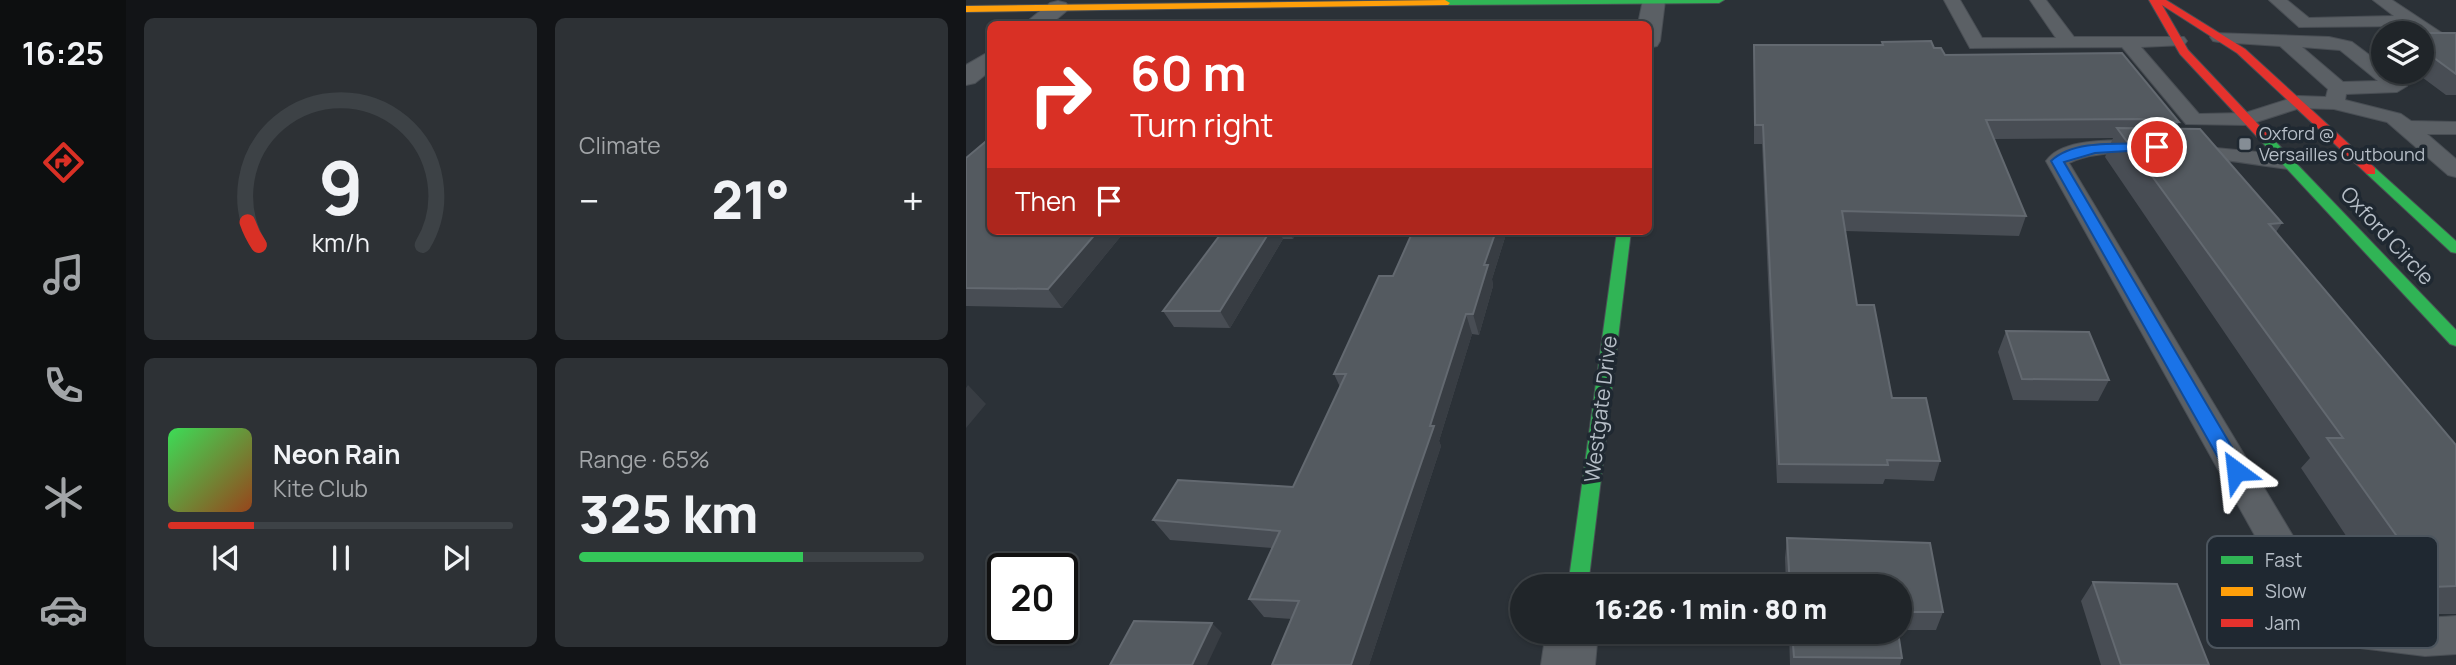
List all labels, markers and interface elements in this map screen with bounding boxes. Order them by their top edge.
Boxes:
map controls [2371,21,2434,84]
button: layers [2371,21,2434,84]
text: 16:25 [22,31,104,75]
text: 60 m [1130,39,1247,106]
icon: right [1015,49,1106,140]
text: Turn right [1130,103,1273,147]
pin [2127,117,2187,177]
place label: Oxford @ Versailles Outbound [2259,121,2425,166]
icon: arrive [2138,128,2176,166]
text: Climate [579,129,661,161]
marker: Oxford @ Versailles Outbound [2237,136,2253,152]
text: 9 [318,137,363,237]
icon: directions [39,138,88,187]
text: 21° [712,164,790,235]
text: − [579,174,600,226]
text: + [902,174,924,226]
street label: Oxford Circle [2335,180,2441,291]
icon: arrive [1090,182,1128,220]
text: Then [1015,183,1076,219]
text: km/h [311,225,370,260]
icon: music [39,250,88,299]
street label: Westgate Drive [1577,334,1623,484]
icon: phone [39,361,88,410]
position arrow [2199,434,2273,508]
text: Neon Rain [273,436,401,472]
text: Range · 65% [579,443,710,475]
text: Kite Club [273,472,368,504]
icon: climate [39,473,88,522]
text: 325 km [579,478,759,549]
legend [2207,536,2438,648]
icon: previous [207,539,245,577]
icon: pause [322,539,360,577]
icon: next [437,539,475,577]
text: Fast [2265,547,2302,573]
speed limit sign: 20 [987,553,1078,644]
text: Slow [2265,578,2307,604]
icon: car [39,585,88,634]
text: 16:26 · 1 min · 80 m [1595,591,1827,627]
text: Jam [2265,610,2300,636]

